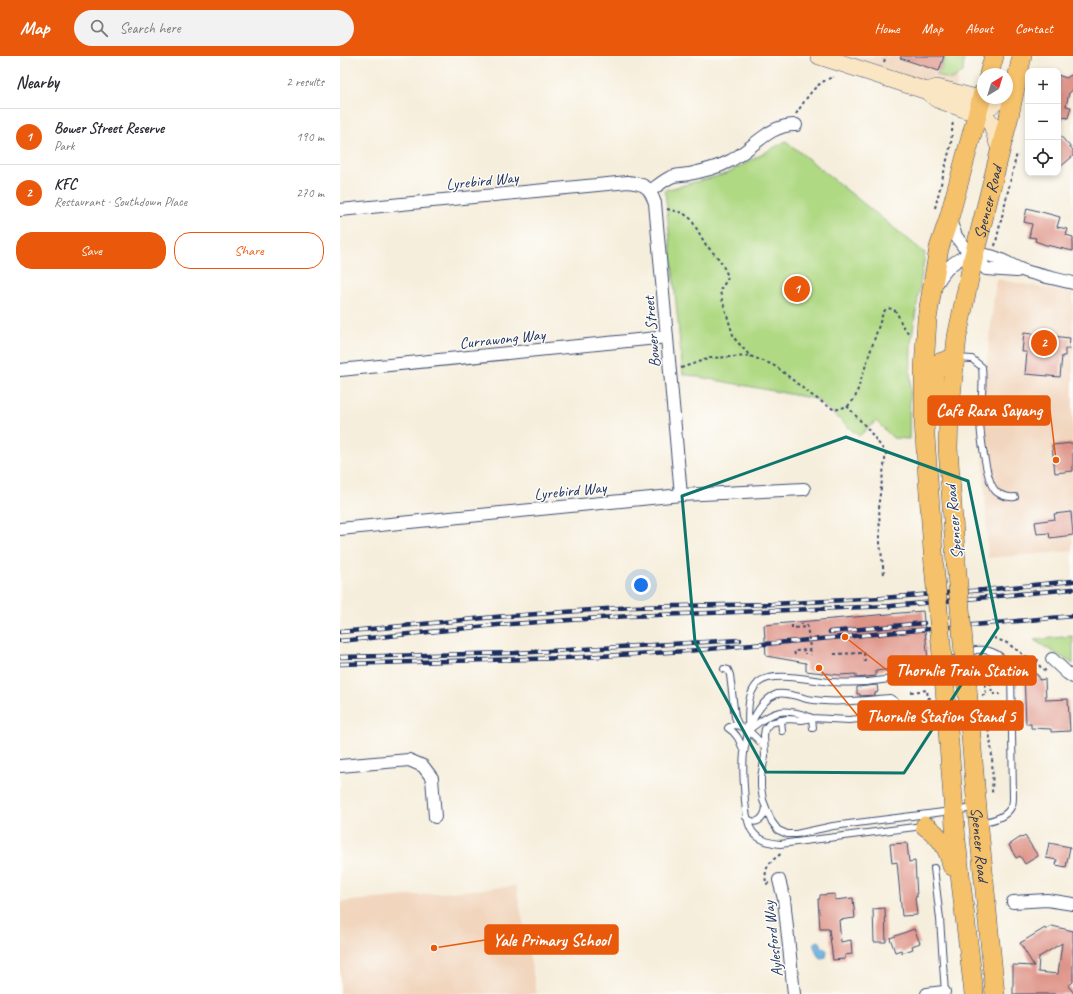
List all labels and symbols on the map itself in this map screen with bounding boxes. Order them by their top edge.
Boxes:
north arrow [977,68,1013,104]
street label: Spencer Road [970,161,1008,241]
street label: Lyrebird Way [445,167,521,195]
pin: 1 [784,274,810,304]
street label: Bower Street [639,294,665,368]
street label: Currawong Way [458,324,547,353]
pin: 2 [1031,328,1057,358]
callout: Cafe Rasa Sayang [928,396,1050,425]
text: Cafe Rasa Sayang [936,400,1044,421]
street label: Lyrebird Way [533,477,609,505]
street label: Spencer Road [941,481,967,560]
your location [631,575,651,595]
callout: Thornlie Train Station [888,656,1036,685]
text: Thornlie Train Station [896,660,1029,681]
callout: Thornlie Station Stand 5 [858,701,1023,730]
text: Thornlie Station Stand 5 [867,706,1017,727]
street label: Spencer Road [966,806,993,885]
street label: Aylesford Way [758,898,788,978]
callout: Yale Primary School [485,925,618,954]
text: Yale Primary School [493,930,612,951]

